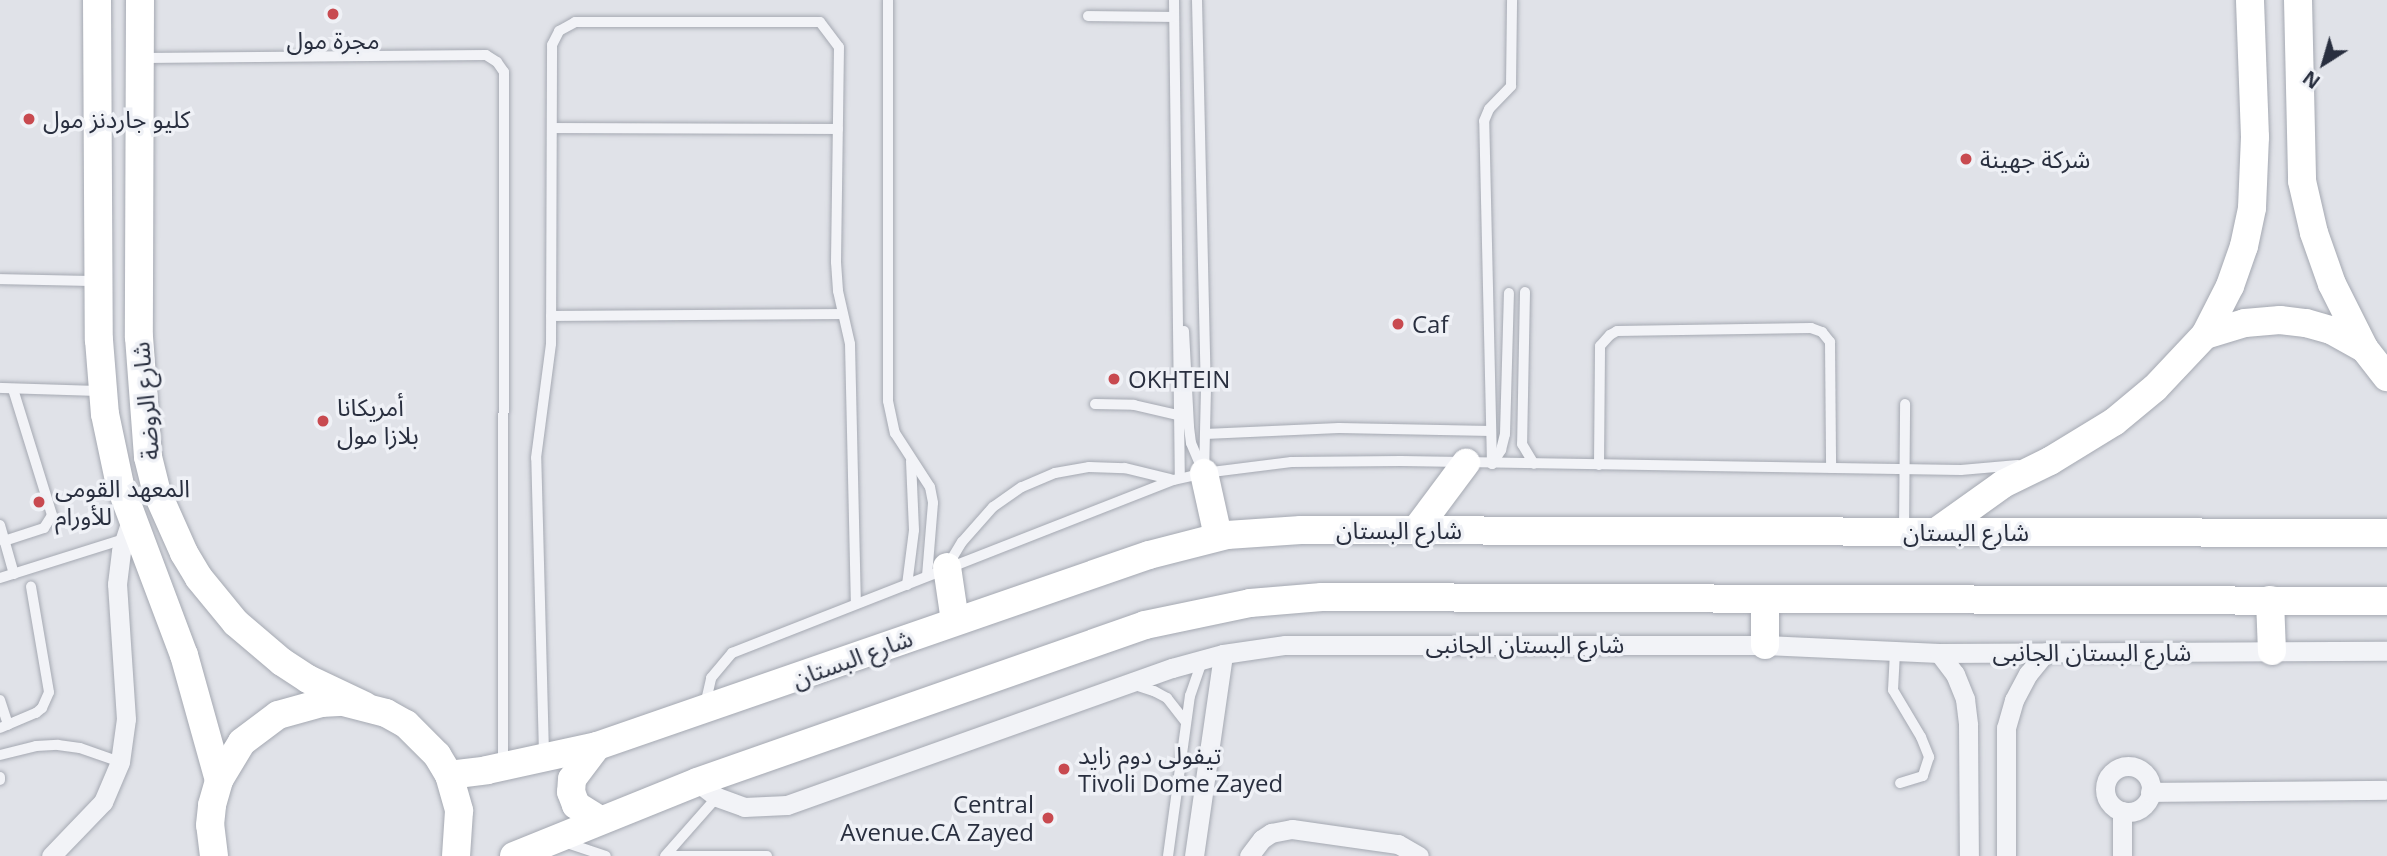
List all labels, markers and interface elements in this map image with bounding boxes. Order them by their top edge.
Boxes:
marker: مجرة مول [325,6,341,22]
place label: مجرة مول [287,26,379,54]
north arrow [2289,28,2359,98]
text: N [2297,65,2325,95]
place label: كليو جاردنز مول [43,105,190,133]
marker: كليو جاردنز مول [21,111,37,127]
place label: شركة جهينة [1980,145,2090,173]
marker: شركة جهينة [1958,151,1974,167]
place label: Caf [1412,310,1449,338]
marker: Caf [1390,316,1406,332]
street label: شارع الروضة [125,341,165,461]
place label: OKHTEIN [1128,365,1230,393]
marker: OKHTEIN [1106,371,1122,387]
place label: أمريكانا بلازا مول [337,393,419,449]
marker: أمريكانا بلازا مول [315,413,331,429]
place label: المعهد القومى للأورام [55,474,190,530]
marker: المعهد القومى للأورام [29,492,49,512]
street label: شارع البستان [1336,516,1462,544]
street label: شارع البستان [1903,518,2029,546]
street label: شارع البستان [788,623,916,693]
street label: شارع البستان الجانبى [1426,630,1624,658]
street label: شارع البستان الجانبى [1993,638,2191,666]
place label: تيفولى دوم زايد Tivoli Dome Zayed [1078,741,1283,797]
marker: تيفولى دوم زايد Tivoli Dome Zayed [1056,761,1072,777]
place label: Central Avenue.CA Zayed [840,790,1034,846]
marker: Central Avenue.CA Zayed [1040,810,1056,826]

